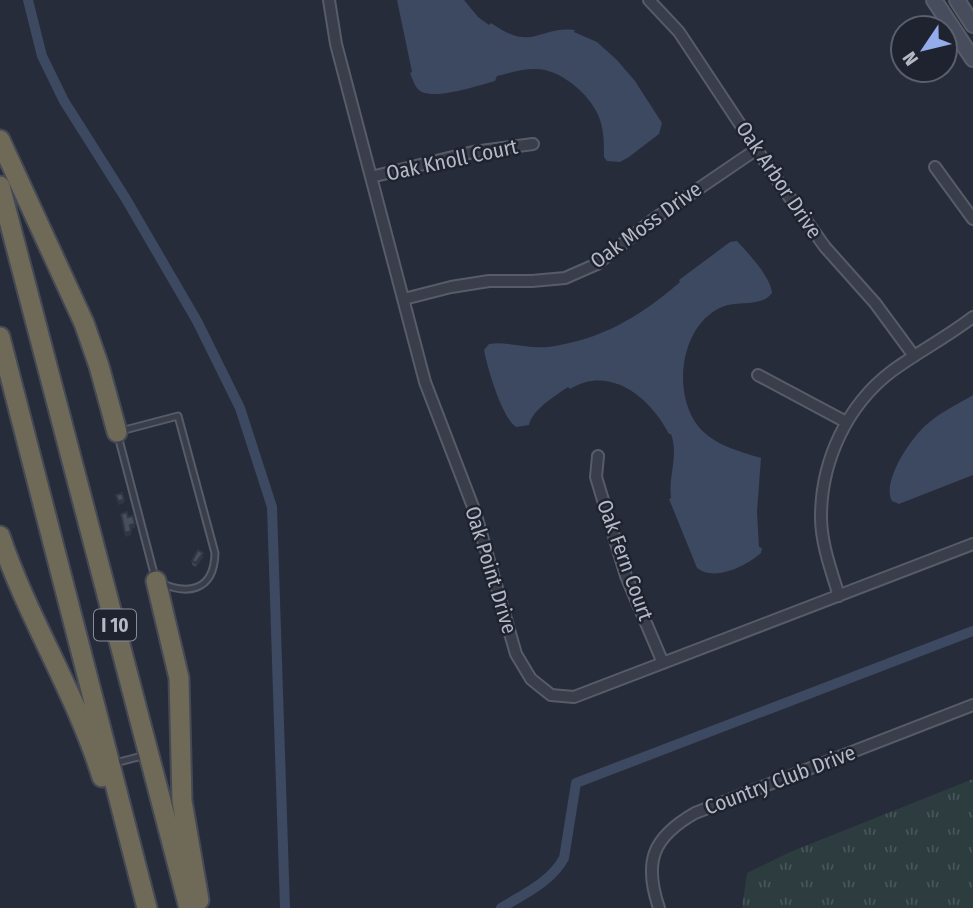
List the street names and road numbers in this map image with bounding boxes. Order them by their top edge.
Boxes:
street label: Oak Arbor Drive [730,117,828,243]
street label: Oak Knoll Court [384,133,520,187]
street label: Oak Moss Drive [585,176,707,274]
street label: Oak Fern Court [591,496,659,624]
street label: Oak Point Drive [459,503,523,637]
road number: I 10 [94,610,136,640]
street label: Country Club Drive [701,739,859,821]

